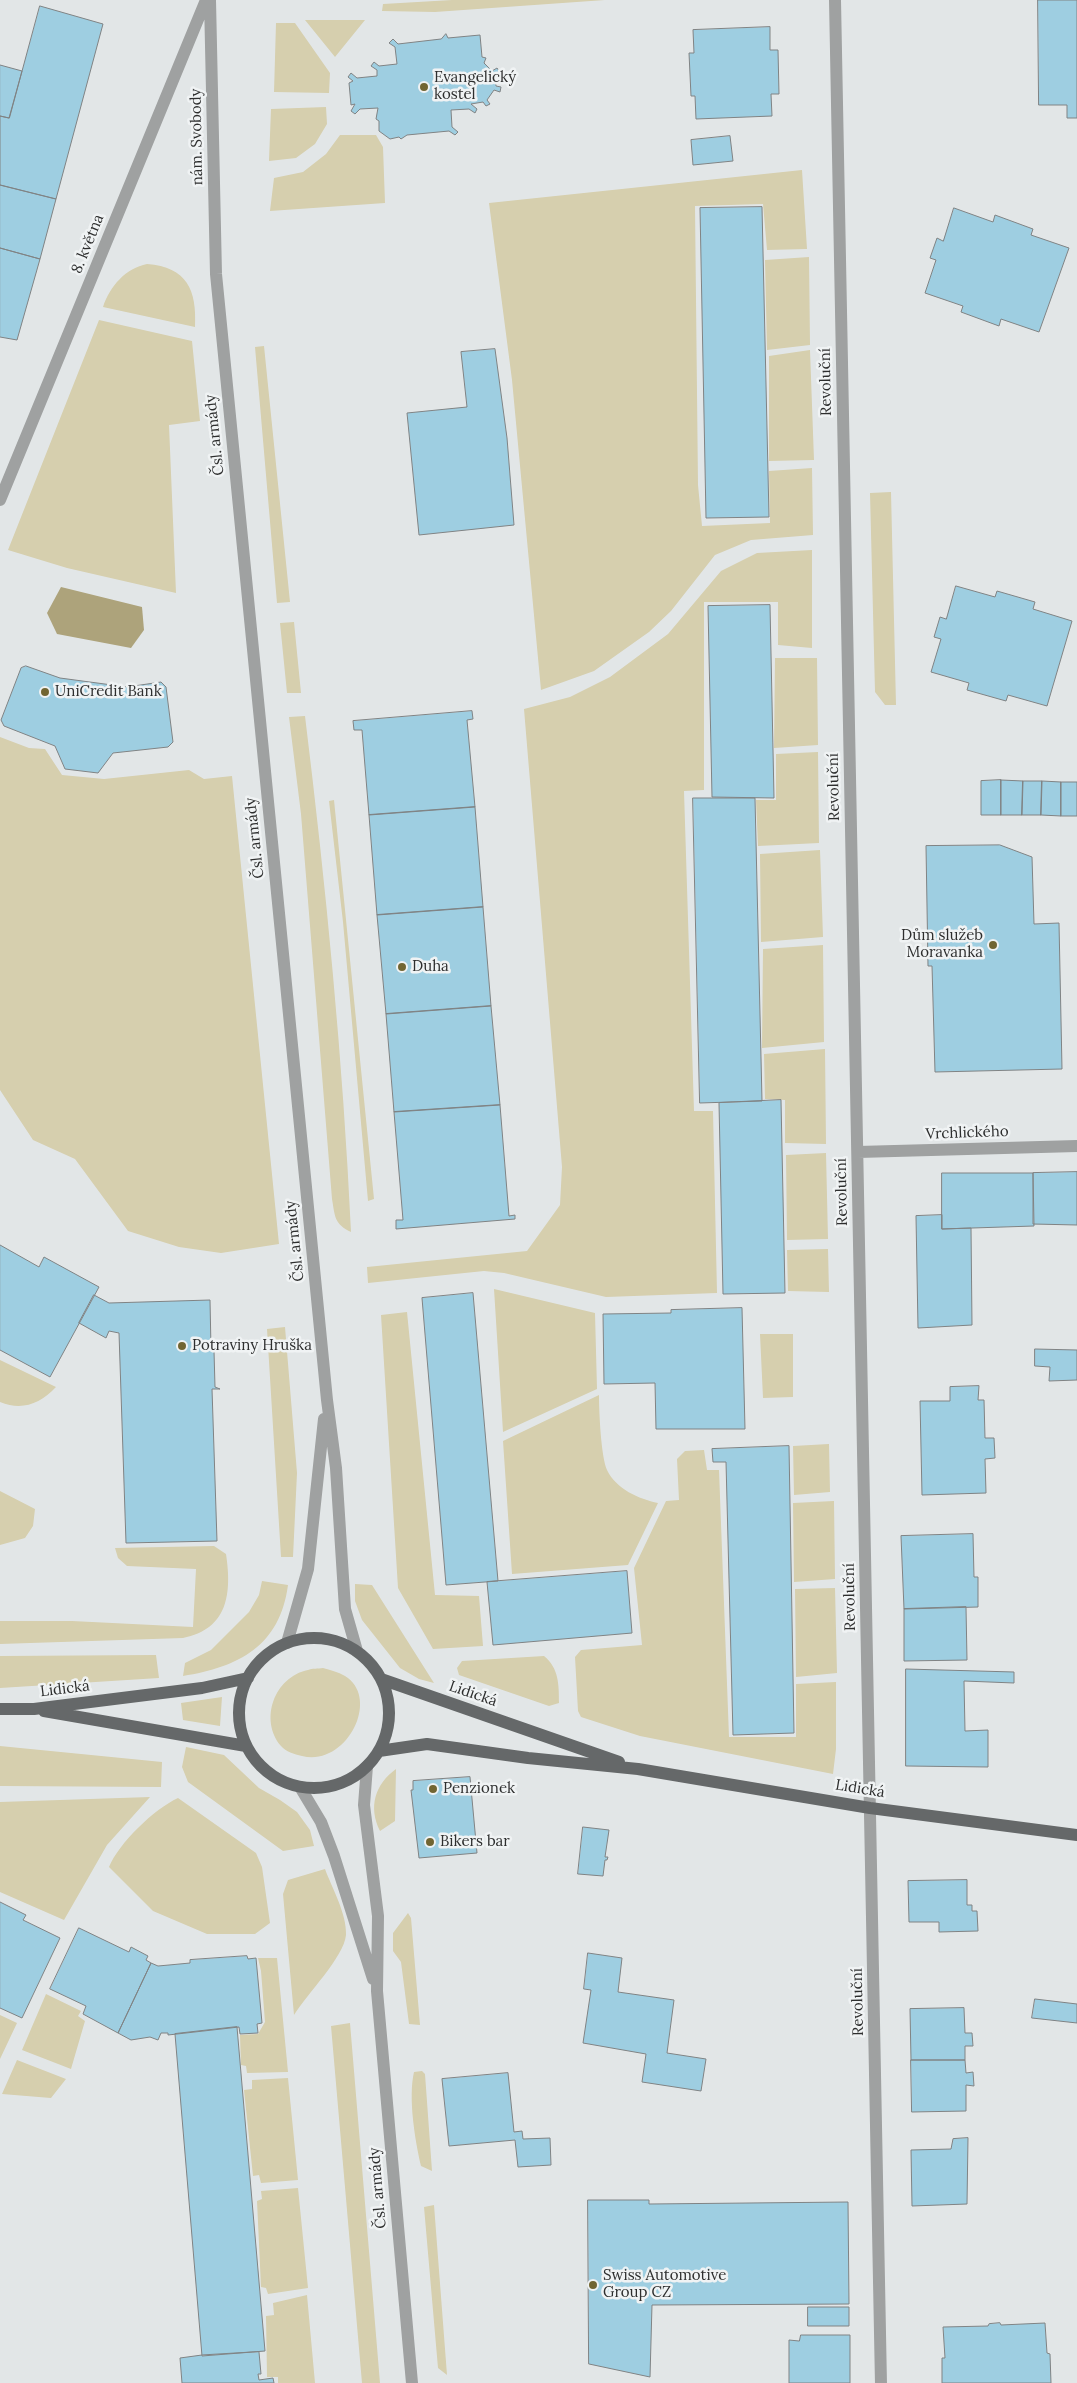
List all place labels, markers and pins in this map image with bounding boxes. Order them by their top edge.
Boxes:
place label: Evangelický kostel [434,69,516,104]
marker: Evangelický kostel [418,81,430,93]
place label: UniCredit Bank [55,683,162,701]
marker: UniCredit Bank [39,686,51,698]
place label: Dům služeb Moravanka [901,927,983,962]
marker: Dům služeb Moravanka [987,939,999,951]
place label: Duha [412,958,449,976]
marker: Duha [396,961,408,973]
place label: Potraviny Hruška [192,1337,312,1355]
marker: Potraviny Hruška [176,1340,188,1352]
place label: Penzionek [443,1780,515,1798]
marker: Penzionek [427,1783,439,1795]
place label: Bikers bar [440,1833,510,1851]
marker: Bikers bar [424,1836,436,1848]
place label: Swiss Automotive Group CZ [603,2267,726,2302]
marker: Swiss Automotive Group CZ [587,2279,599,2291]

